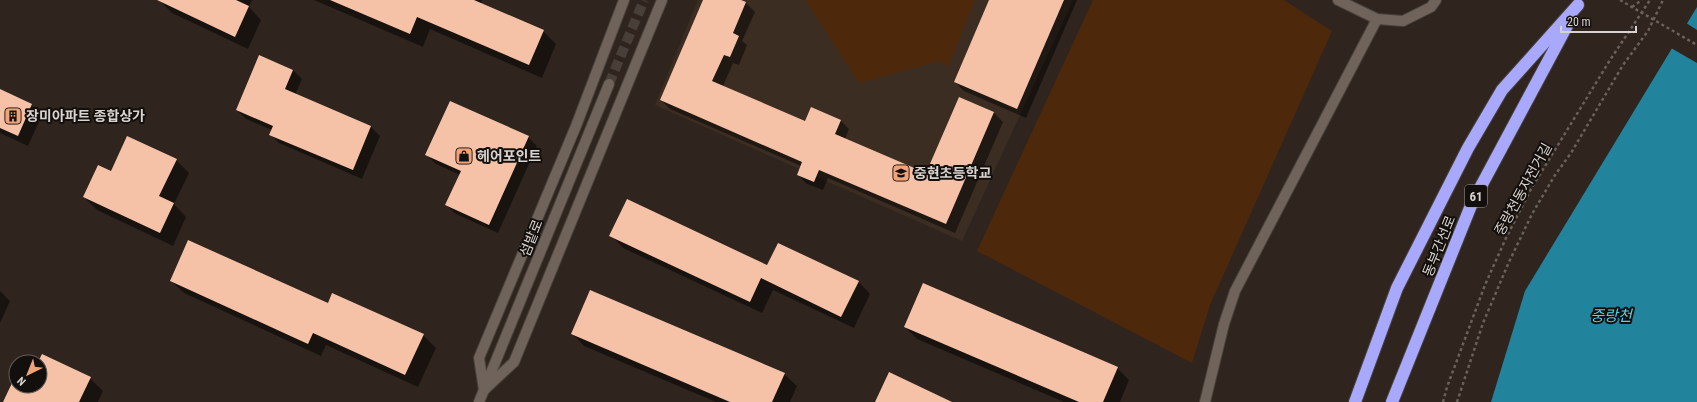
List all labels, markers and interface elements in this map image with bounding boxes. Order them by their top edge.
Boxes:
scale bar [1561,8,1636,34]
text: 20 m [1567,15,1591,29]
building icon: 장미아파트 종합상가 [3,106,23,126]
place label: 장미아파트 종합상가 [26,108,145,124]
street label: 중랑천동자전거길 [1491,140,1555,238]
shop icon: 헤어포인트 [454,146,474,166]
place label: 헤어포인트 [477,148,542,164]
school or university icon: 중현초등학교 [891,163,911,183]
place label: 중현초등학교 [914,165,991,181]
road number: 61 [1465,185,1487,207]
street label: 동부간선로 [1420,213,1459,279]
street label: 섬밭로 [516,217,546,259]
water label: 중랑천 [1590,307,1634,325]
north arrow [8,354,48,394]
text: N [14,374,28,388]

